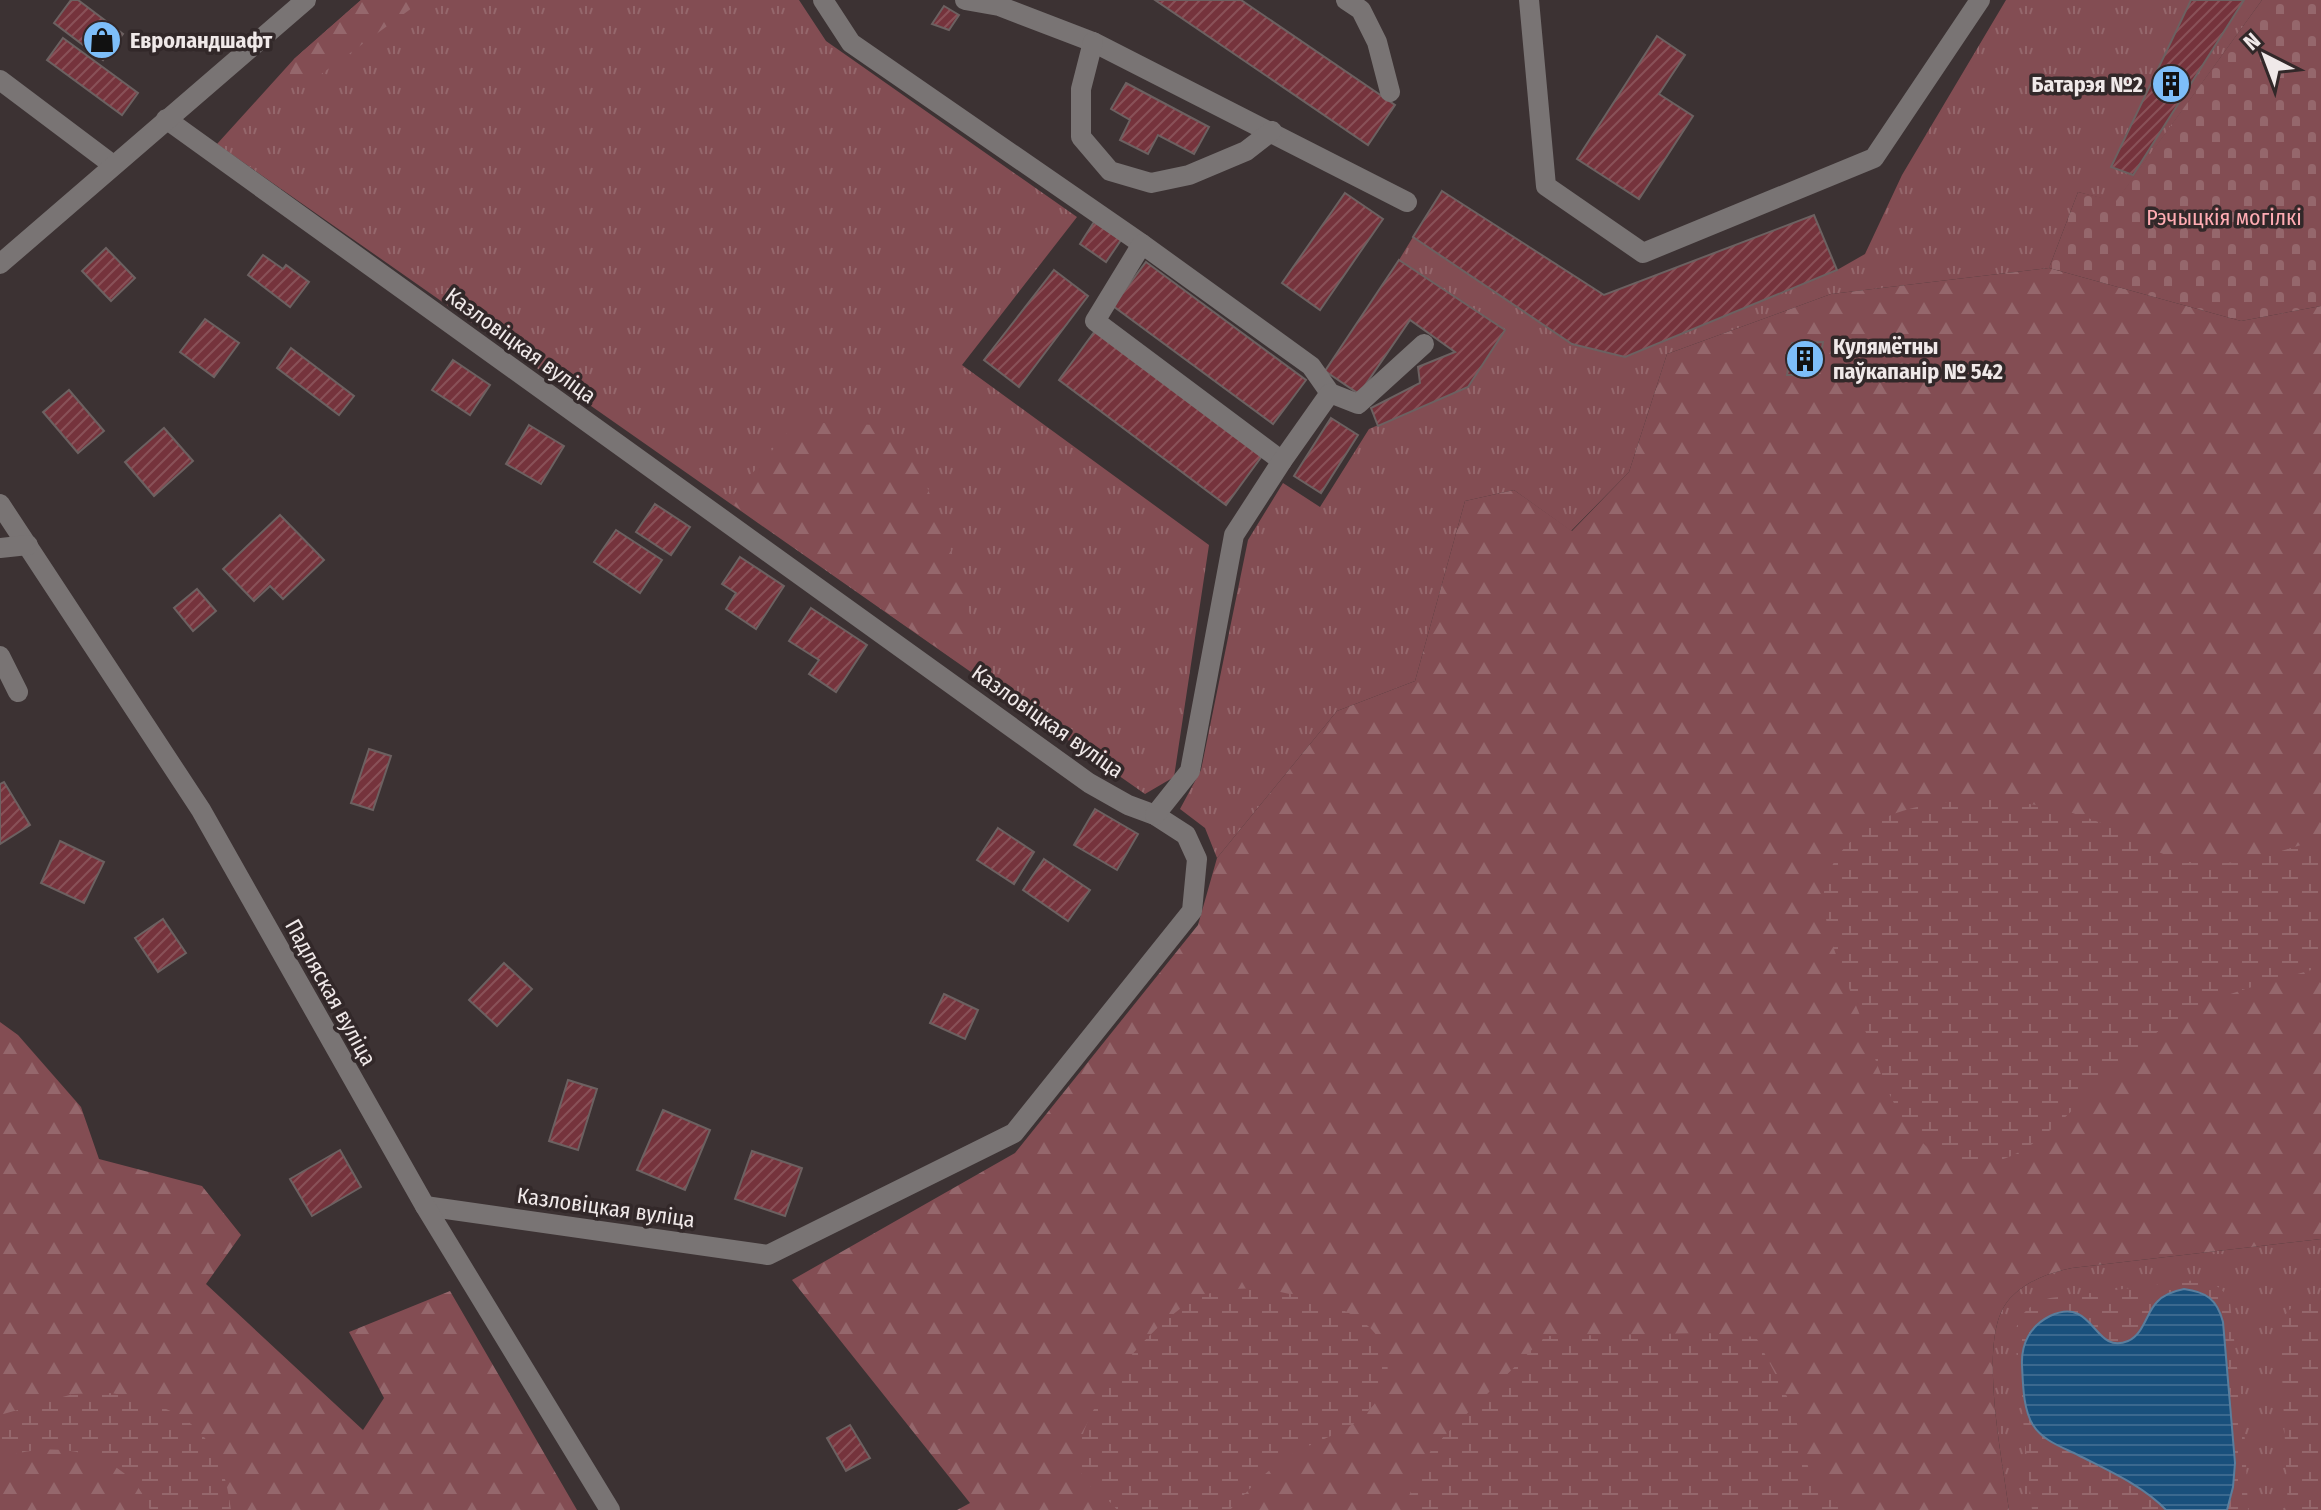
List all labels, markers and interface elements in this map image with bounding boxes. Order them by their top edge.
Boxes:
north arrow [2225,16,2305,96]
shop icon: Евроландшафт [81,19,123,61]
place label: Евроландшафт [130,27,273,54]
text: N [2238,27,2266,56]
building icon: Батарэя №2 [2150,63,2192,105]
place label: Батарэя №2 [2032,71,2143,98]
park label: Рэчыцкія могілкі [2146,204,2302,231]
street label: Казловіцкая вуліца [440,282,601,409]
place label: Кулямётны паўкапанір № 542 [1833,333,2003,385]
building icon: Кулямётны паўкапанір № 542 [1784,338,1826,380]
street label: Казловіцкая вуліца [966,659,1129,784]
street label: Падляская вуліца [279,914,382,1070]
street label: Казловіцкая вуліца [515,1182,697,1233]

